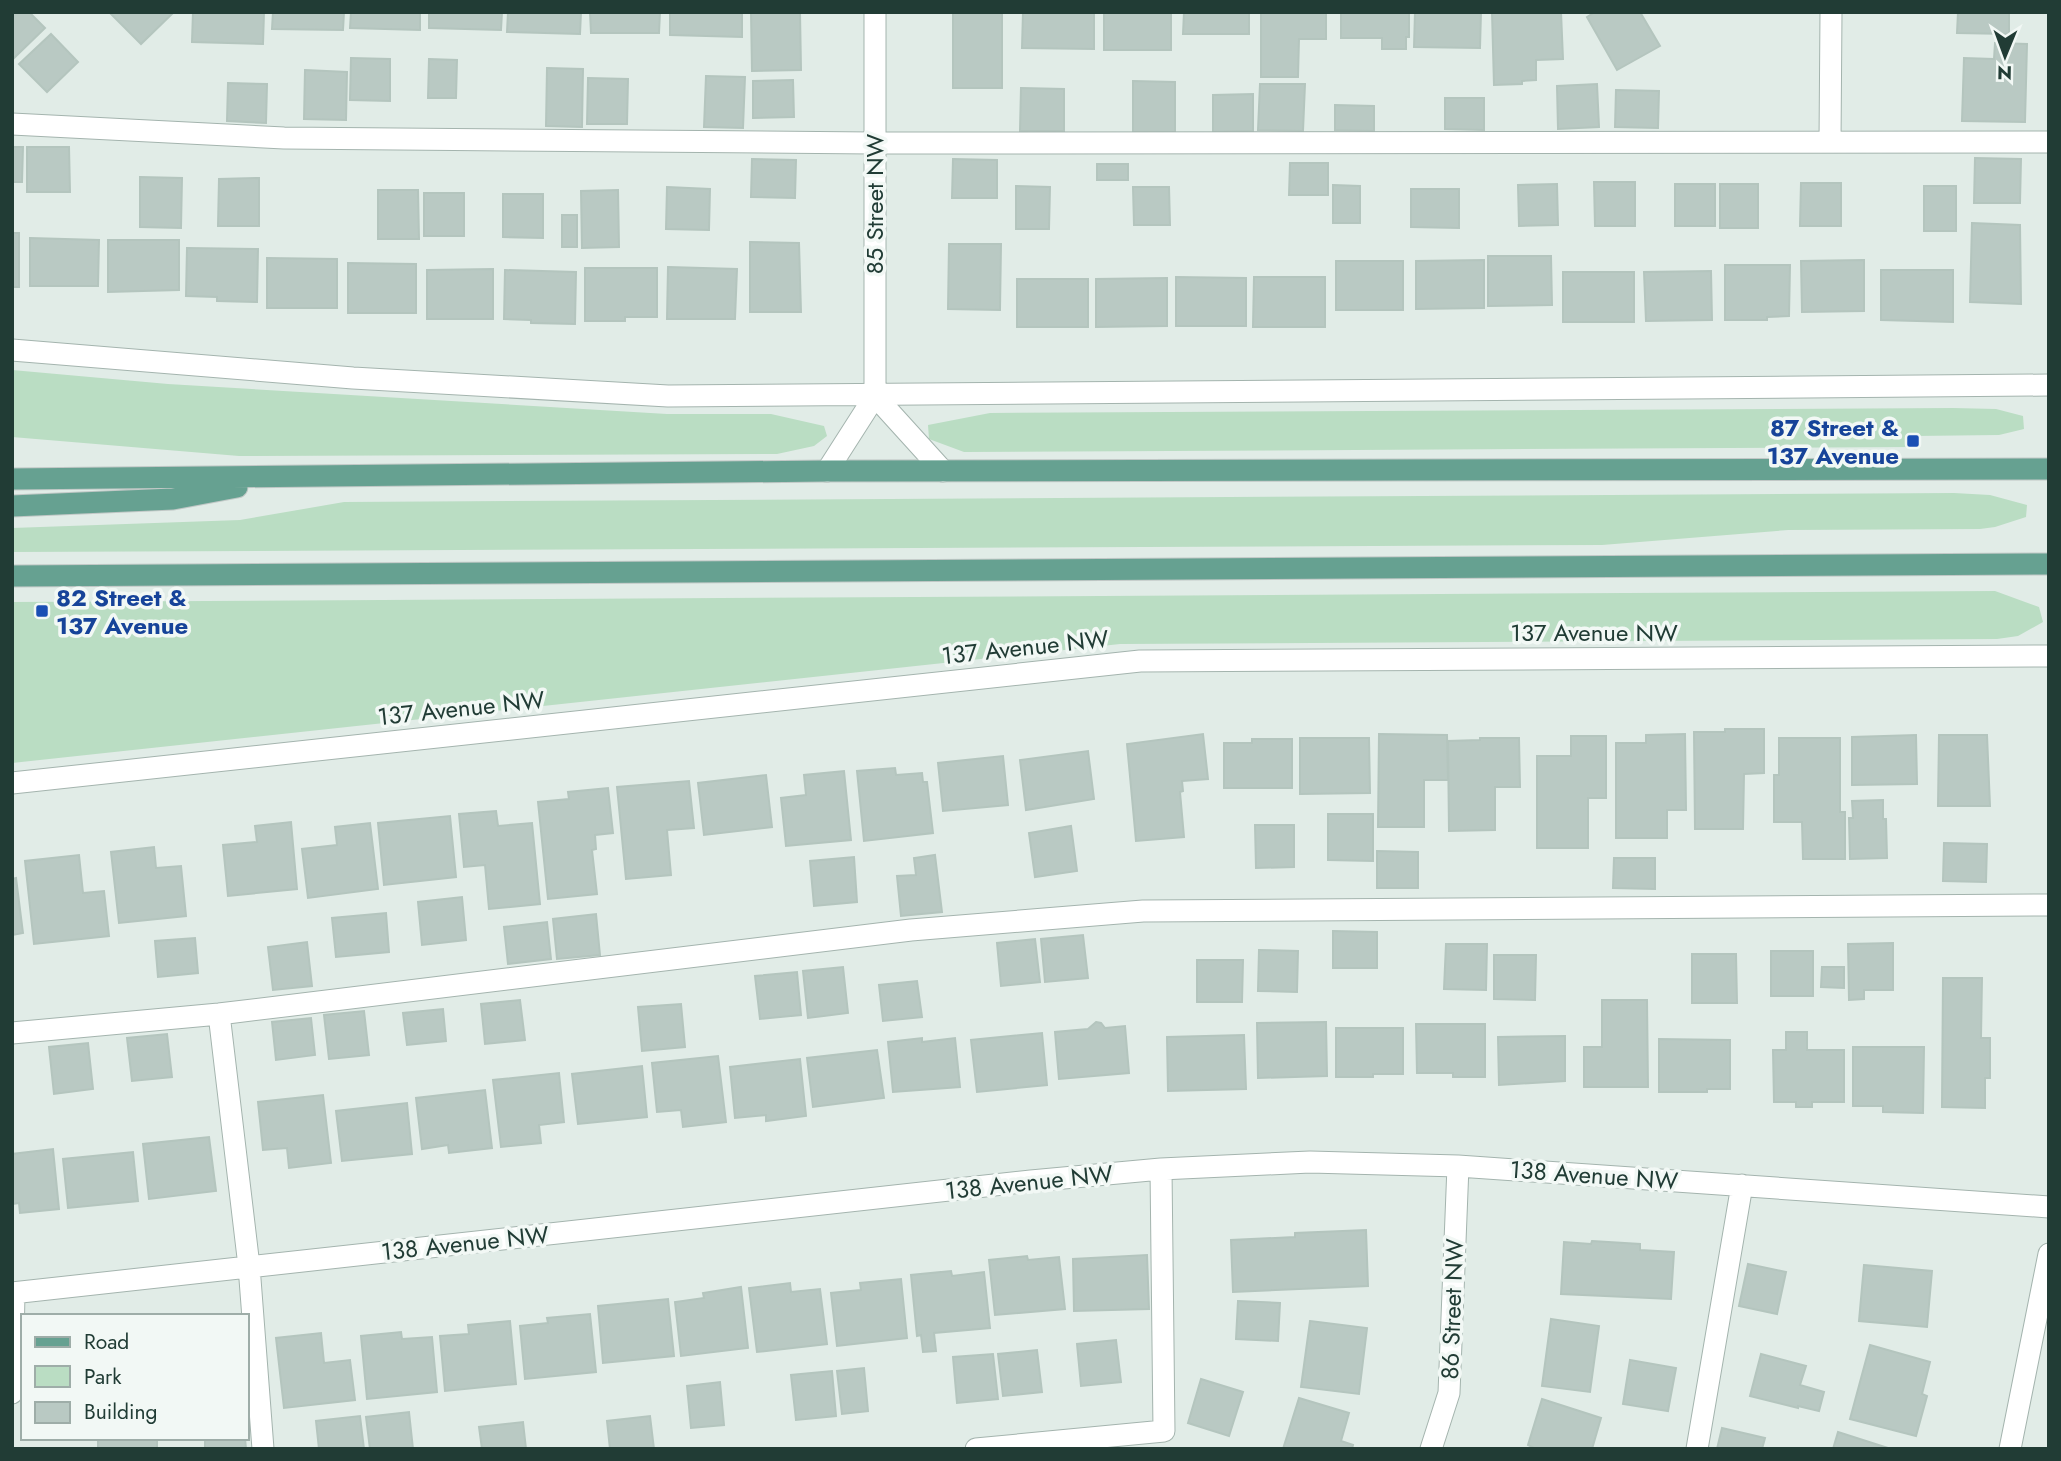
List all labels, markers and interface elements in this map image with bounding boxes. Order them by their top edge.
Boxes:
north arrow [1970,21,2040,91]
text: N [1997,59,2012,86]
street label: 85 Street NW [857,133,892,274]
place label: 87 Street & 137 Avenue [1767,410,1899,473]
marker: 87 Street & 137 Avenue [1905,433,1921,449]
place label: 82 Street & 137 Avenue [56,580,188,643]
marker: 82 Street & 137 Avenue [34,603,50,619]
street label: 137 Avenue NW [1510,615,1678,650]
street label: 137 Avenue NW [940,621,1110,673]
street label: 137 Avenue NW [376,682,546,734]
street label: 138 Avenue NW [1509,1152,1680,1198]
street label: 138 Avenue NW [943,1156,1115,1208]
street label: 138 Avenue NW [379,1217,551,1269]
street label: 86 Street NW [1432,1238,1472,1380]
legend [21,1314,248,1440]
text: Road [84,1327,129,1357]
text: Park [84,1362,122,1392]
text: Building [84,1397,157,1427]

